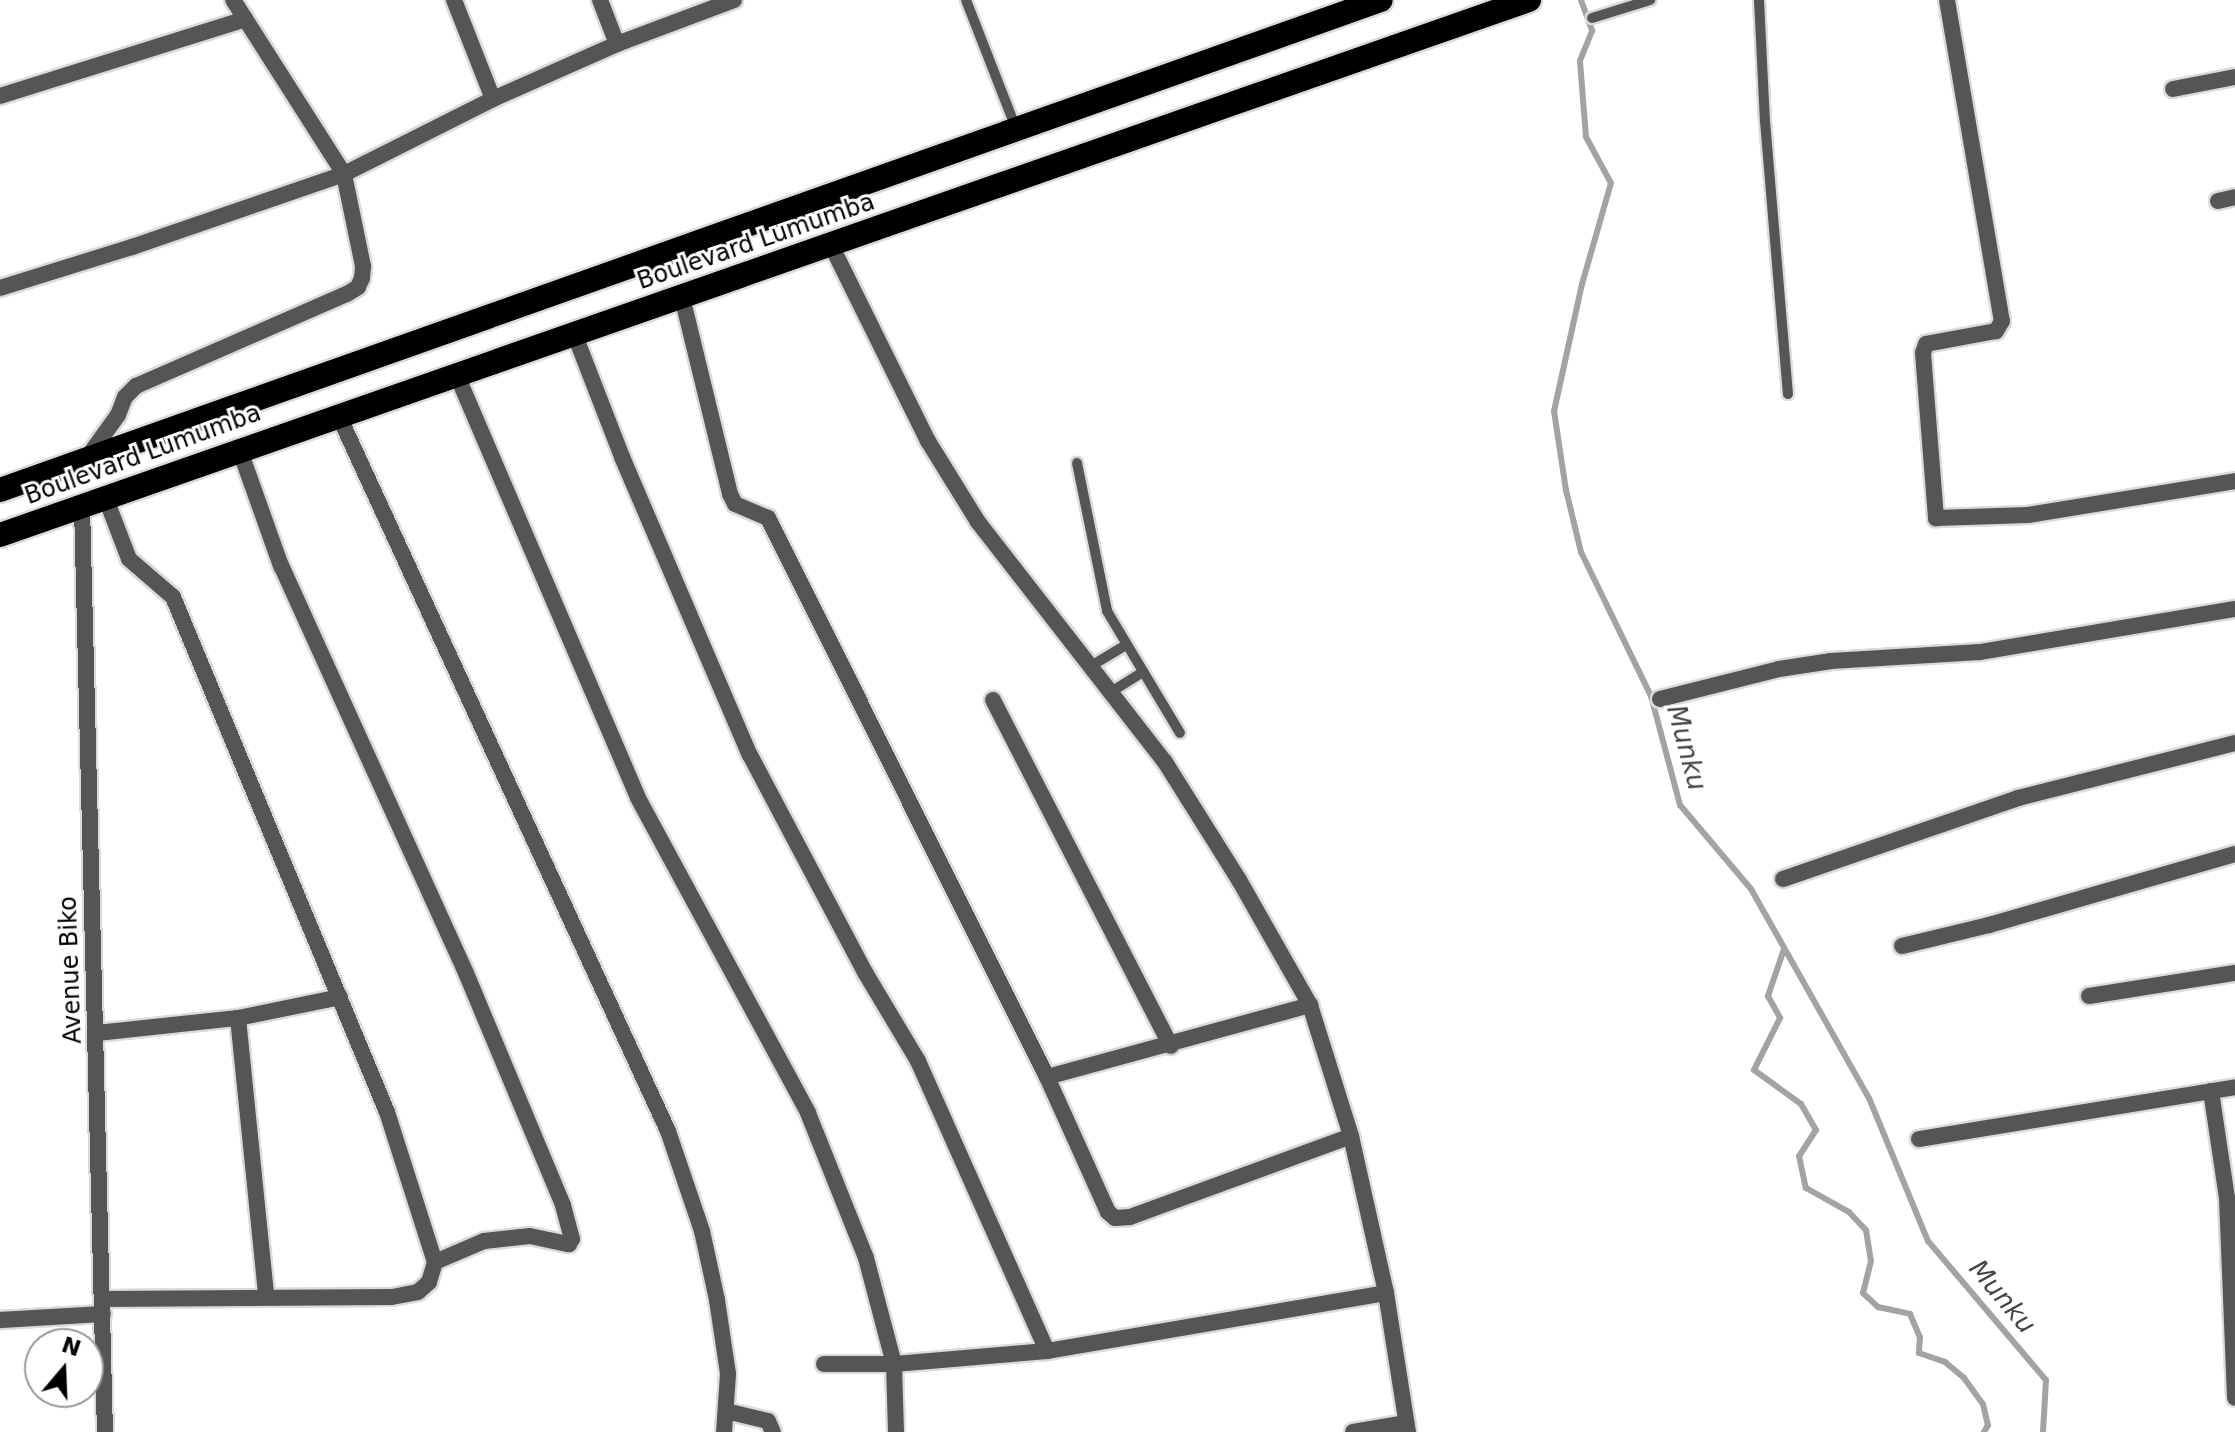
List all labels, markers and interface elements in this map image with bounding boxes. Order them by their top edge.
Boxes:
street label: Boulevard Lumumba [634,188,878,296]
street label: Boulevard Lumumba [21,399,265,511]
water label: Munku [1660,702,1712,794]
street label: Avenue Biko [54,896,88,1044]
water label: Munku [1962,1254,2042,1340]
north arrow [24,1328,104,1408]
text: N [59,1332,84,1362]

